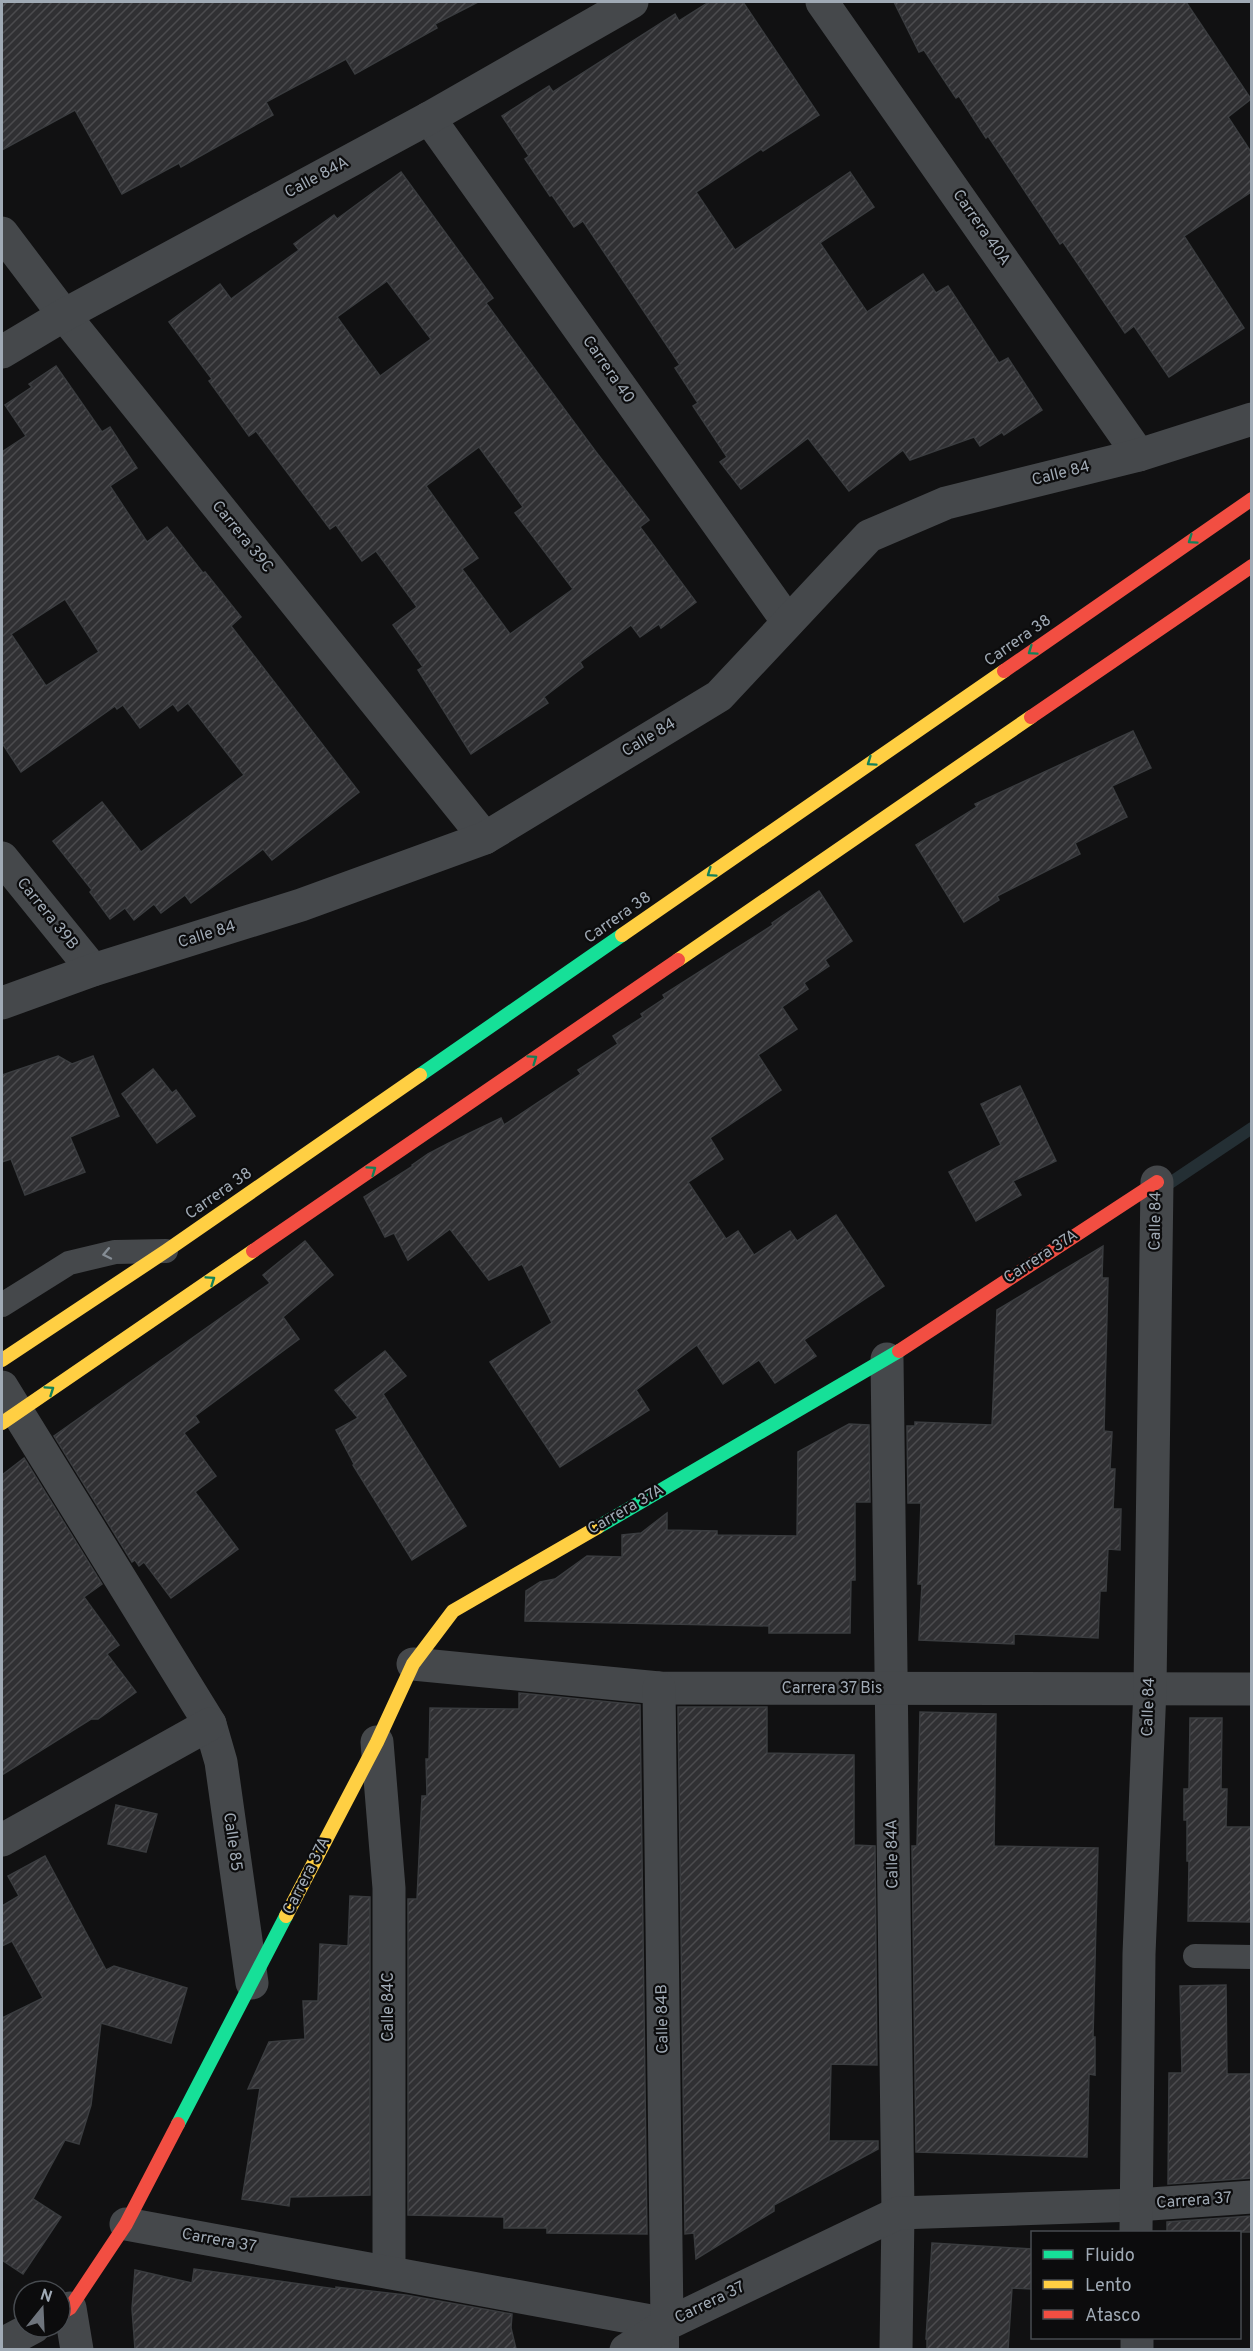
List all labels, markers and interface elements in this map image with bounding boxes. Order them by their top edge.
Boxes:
street label: Calle 84A [281,153,353,203]
street label: Carrera 40A [947,186,1015,270]
street label: Carrera 40 [577,332,639,408]
street label: Calle 84 [1030,457,1092,491]
street label: Carrera 39C [207,497,277,577]
one-way arrow [1188,533,1199,544]
street label: Carrera 38 [981,611,1055,671]
one-way arrow [1027,644,1038,655]
street label: Calle 84 [618,714,680,762]
one-way arrow [867,755,878,766]
one-way arrow [707,866,718,877]
street label: Carrera 39B [12,874,82,954]
street label: Carrera 38 [581,888,655,948]
street label: Calle 84 [176,917,238,953]
one-way arrow [526,1055,537,1066]
street label: Carrera 38 [182,1164,256,1224]
one-way arrow [365,1166,376,1177]
street label: Calle 84 [1145,1191,1167,1251]
street label: Carrera 37A [1000,1225,1082,1288]
one-way arrow [103,1247,113,1260]
one-way arrow [204,1276,215,1287]
one-way arrow [43,1386,54,1397]
street label: Carrera 37A [584,1480,668,1540]
street label: Calle 84 [1138,1677,1160,1737]
street label: Carrera 37 Bis [782,1679,882,1699]
street label: Calle 85 [218,1811,246,1873]
street label: Calle 84A [882,1819,904,1889]
street label: Carrera 37A [279,1834,335,1918]
street label: Calle 84C [379,1972,399,2042]
street label: Calle 84B [652,1984,674,2054]
street label: Carrera 37 [1156,2188,1232,2214]
street label: Carrera 37 [180,2225,258,2257]
legend [1031,2231,1241,2339]
text: Fluido [1085,2245,1135,2268]
text: Lento [1085,2275,1131,2298]
street label: Carrera 37 [672,2277,748,2329]
north arrow [12,2279,72,2339]
text: N [37,2285,55,2308]
text: Atasco [1085,2305,1141,2328]

